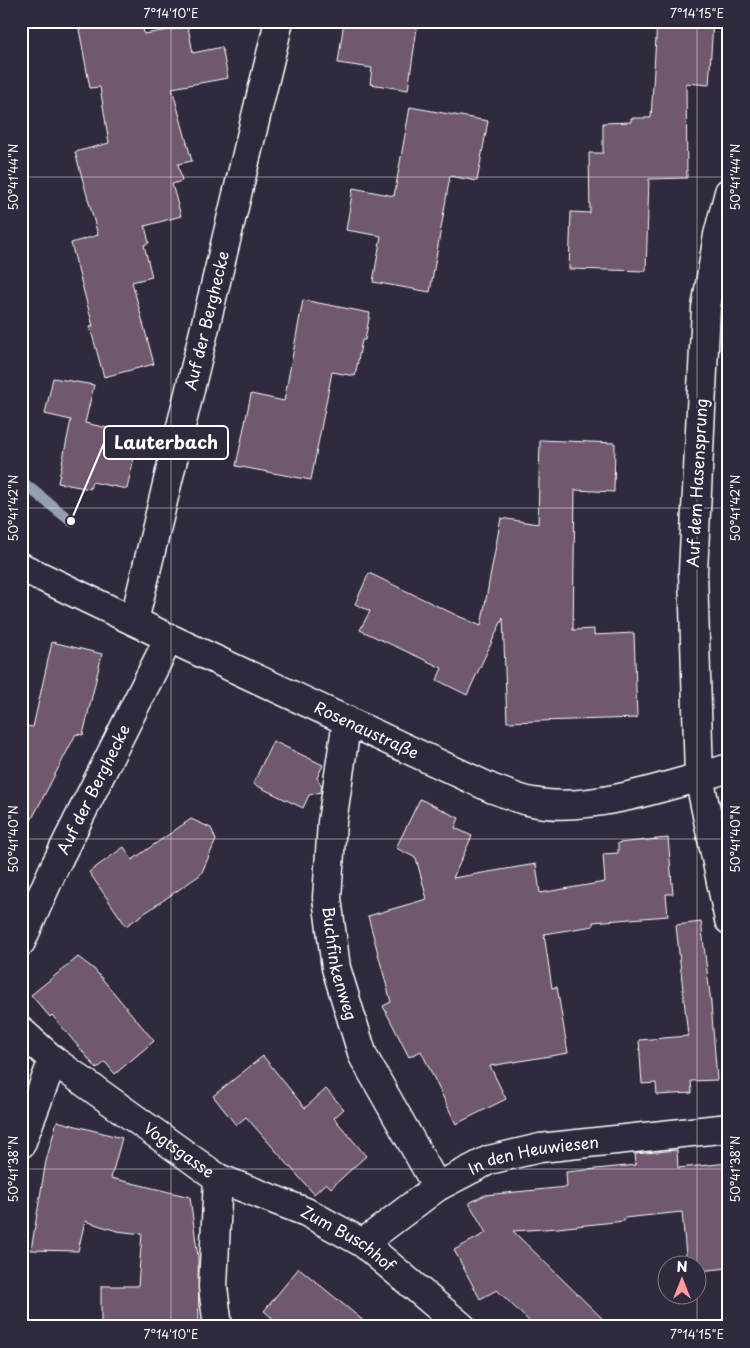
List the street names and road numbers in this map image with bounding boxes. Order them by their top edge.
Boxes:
street label: Auf der Berghecke [177,248,234,393]
street label: Auf dem Hasensprung [680,398,712,568]
street label: Rosenaustraße [311,694,423,764]
street label: Auf der Berghecke [50,720,135,858]
street label: Buchfinkenweg [317,905,364,1023]
street label: Vogtsgasse [139,1116,220,1183]
street label: In den Heuwiesen [463,1129,600,1180]
street label: Zum Buschhof [297,1199,402,1278]

